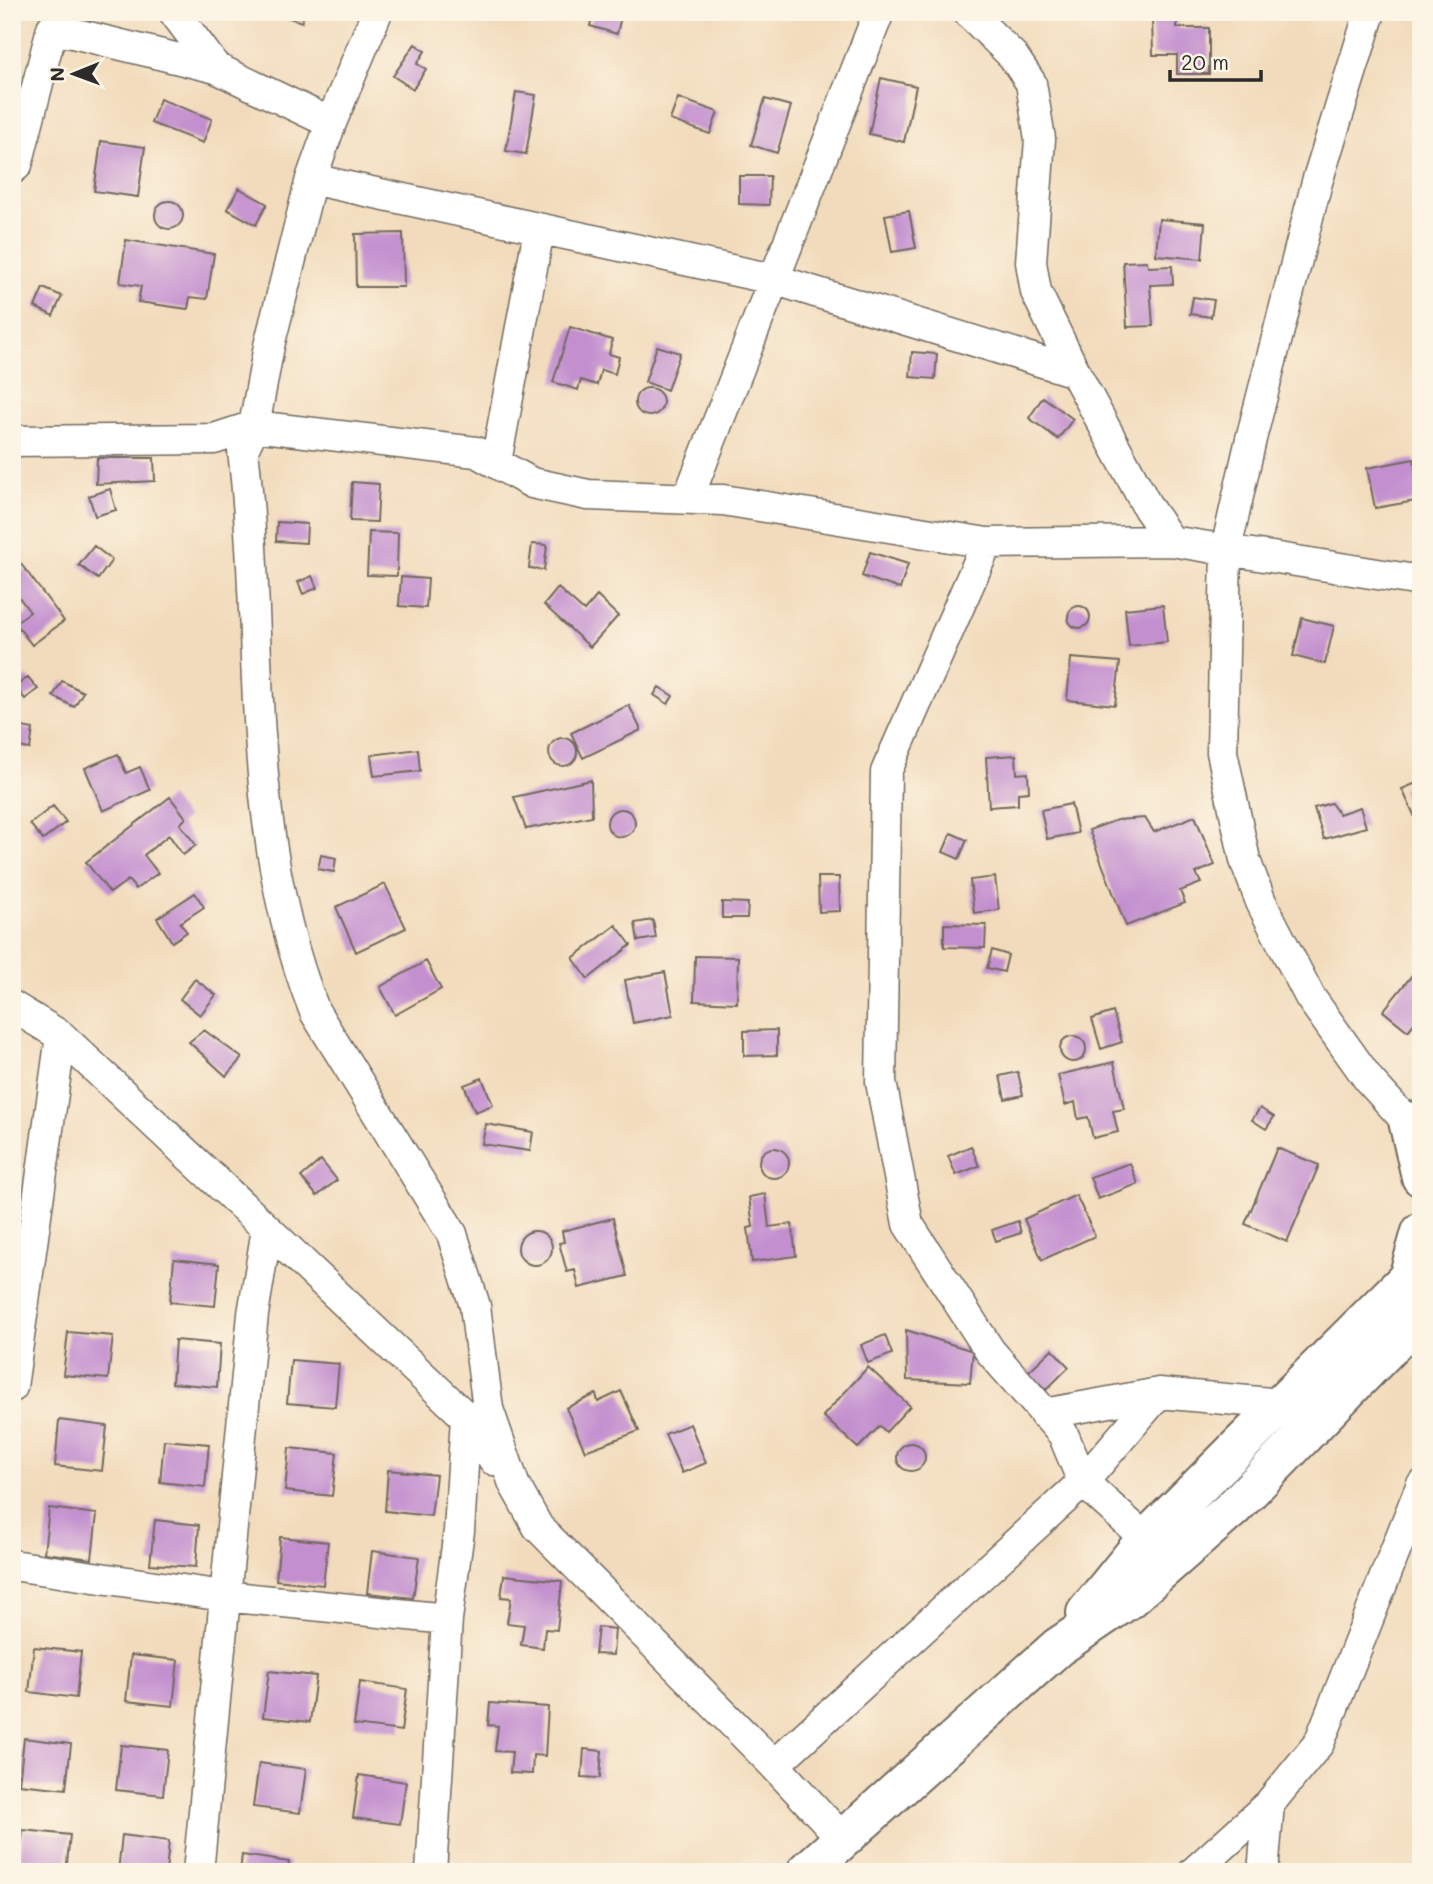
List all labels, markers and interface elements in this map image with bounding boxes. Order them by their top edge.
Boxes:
north arrow [38,38,108,108]
scale bar [1170,38,1262,82]
text: 20 m [1181,48,1229,75]
text: N [44,67,69,82]

